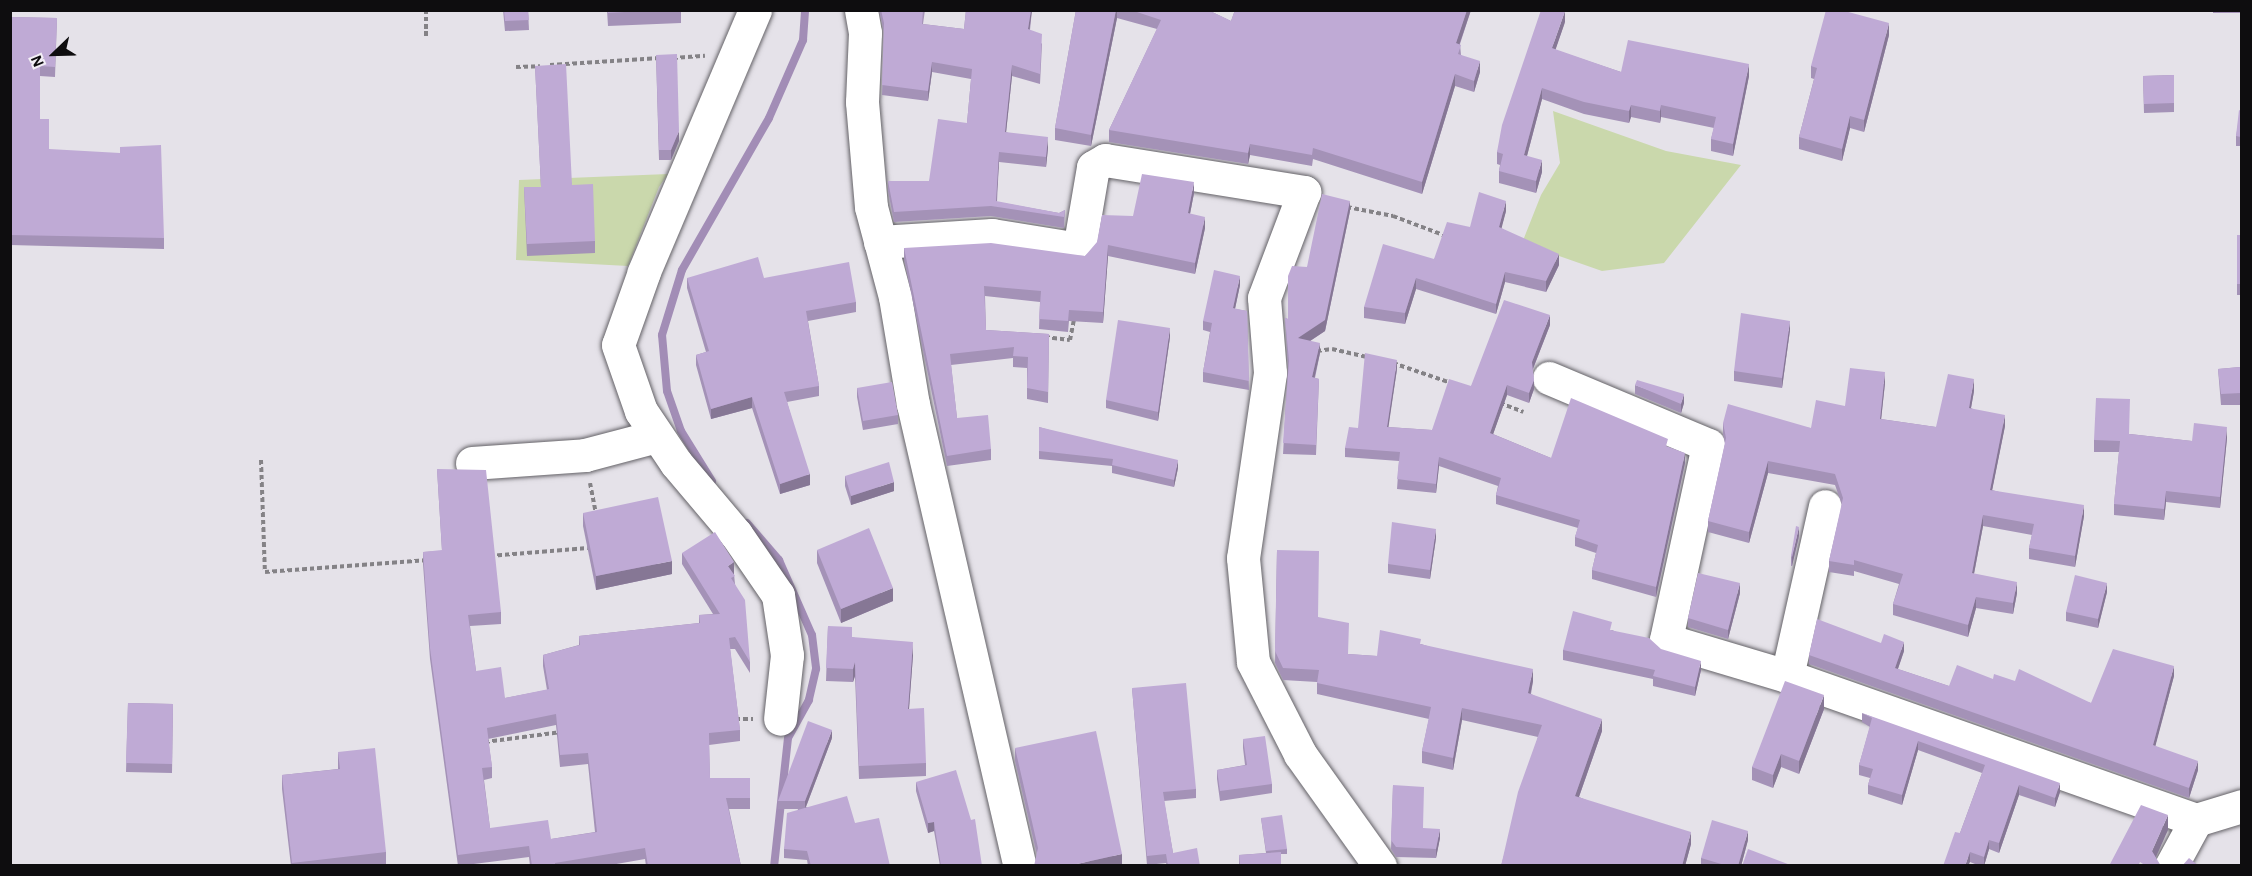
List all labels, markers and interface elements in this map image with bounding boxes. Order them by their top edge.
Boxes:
north arrow [24,24,84,84]
text: N [28,53,47,69]

